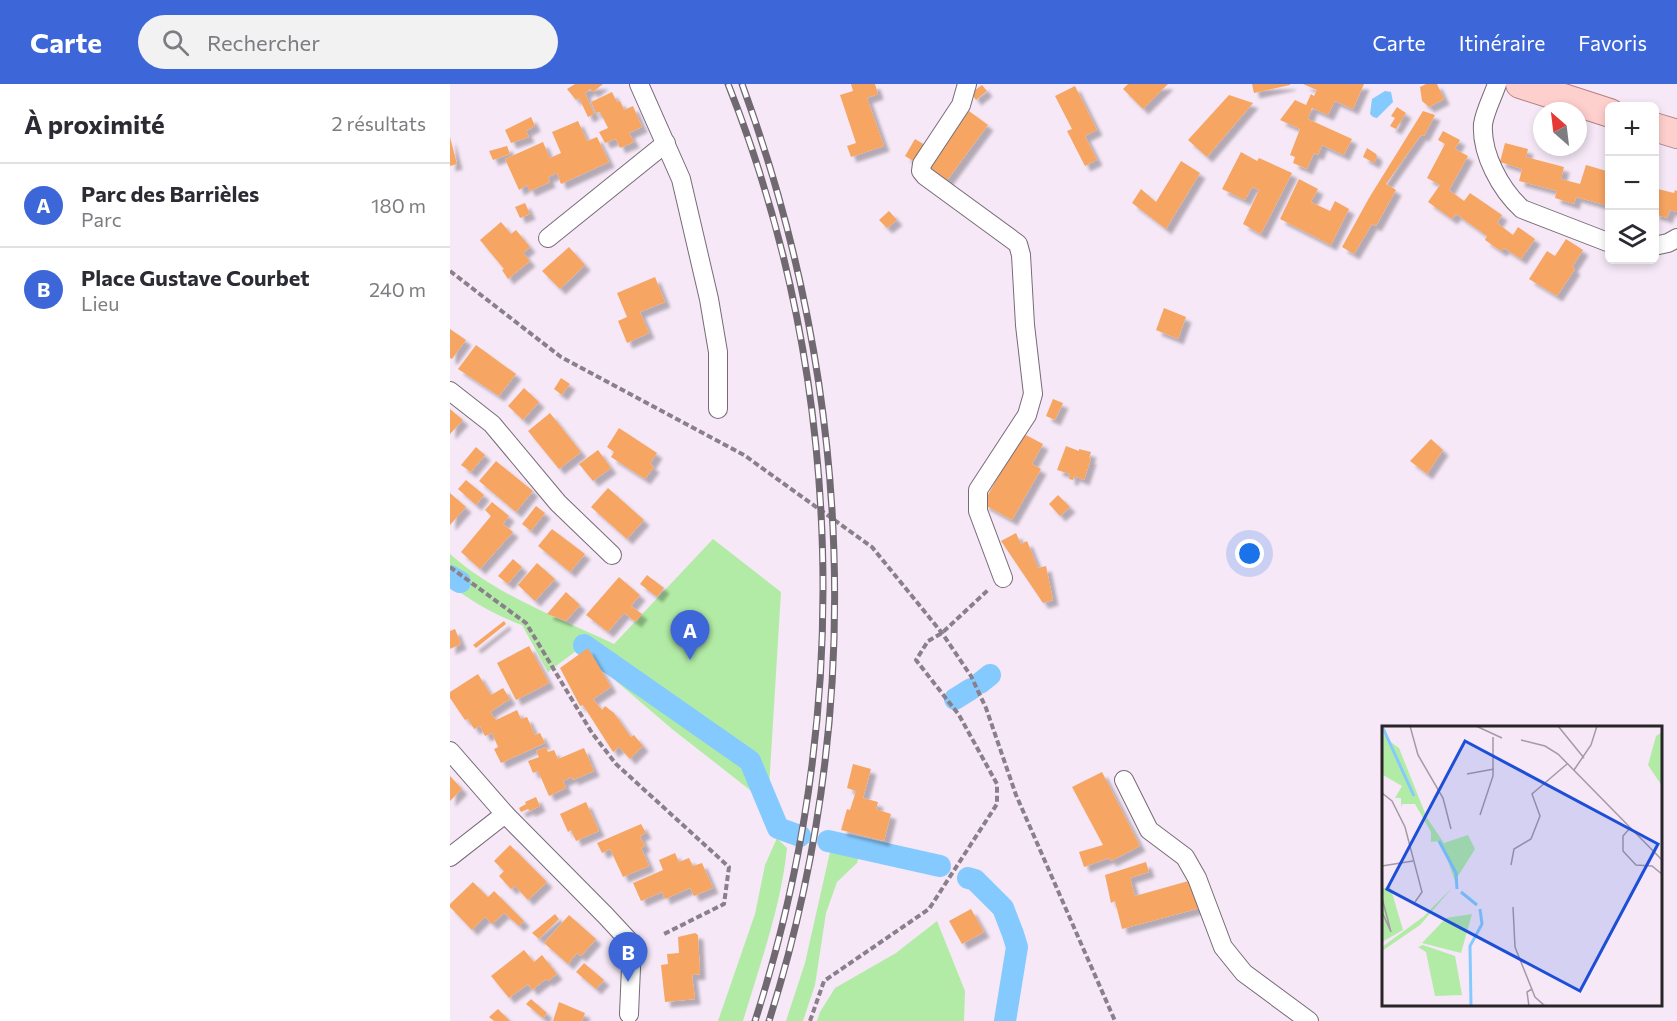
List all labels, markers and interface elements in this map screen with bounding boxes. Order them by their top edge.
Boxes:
search box [138,15,558,69]
text: Carte [30,25,102,59]
icon: search [159,26,192,59]
text: Rechercher [207,29,320,56]
text: Carte [1372,30,1426,55]
text: Itinéraire [1459,30,1545,55]
text: Favoris [1578,30,1647,55]
north arrow [1533,102,1587,156]
map controls [1605,102,1659,264]
button: + [1605,102,1659,156]
text: À proximité [24,108,165,139]
text: 2 résultats [332,111,426,135]
button: − [1605,156,1659,210]
text: Parc des Barrièles [81,180,259,207]
text: A [36,193,51,217]
text: 180 m [371,193,426,217]
text: Parc [81,207,122,231]
button: layers [1605,210,1659,264]
text: Place Gustave Courbet [81,264,310,291]
text: B [37,277,50,301]
text: 240 m [369,277,426,301]
text: Lieu [81,291,119,315]
your location [1235,539,1264,568]
pin: A [670,610,710,660]
inset map [1382,726,1662,1006]
pin: B [608,932,648,982]

